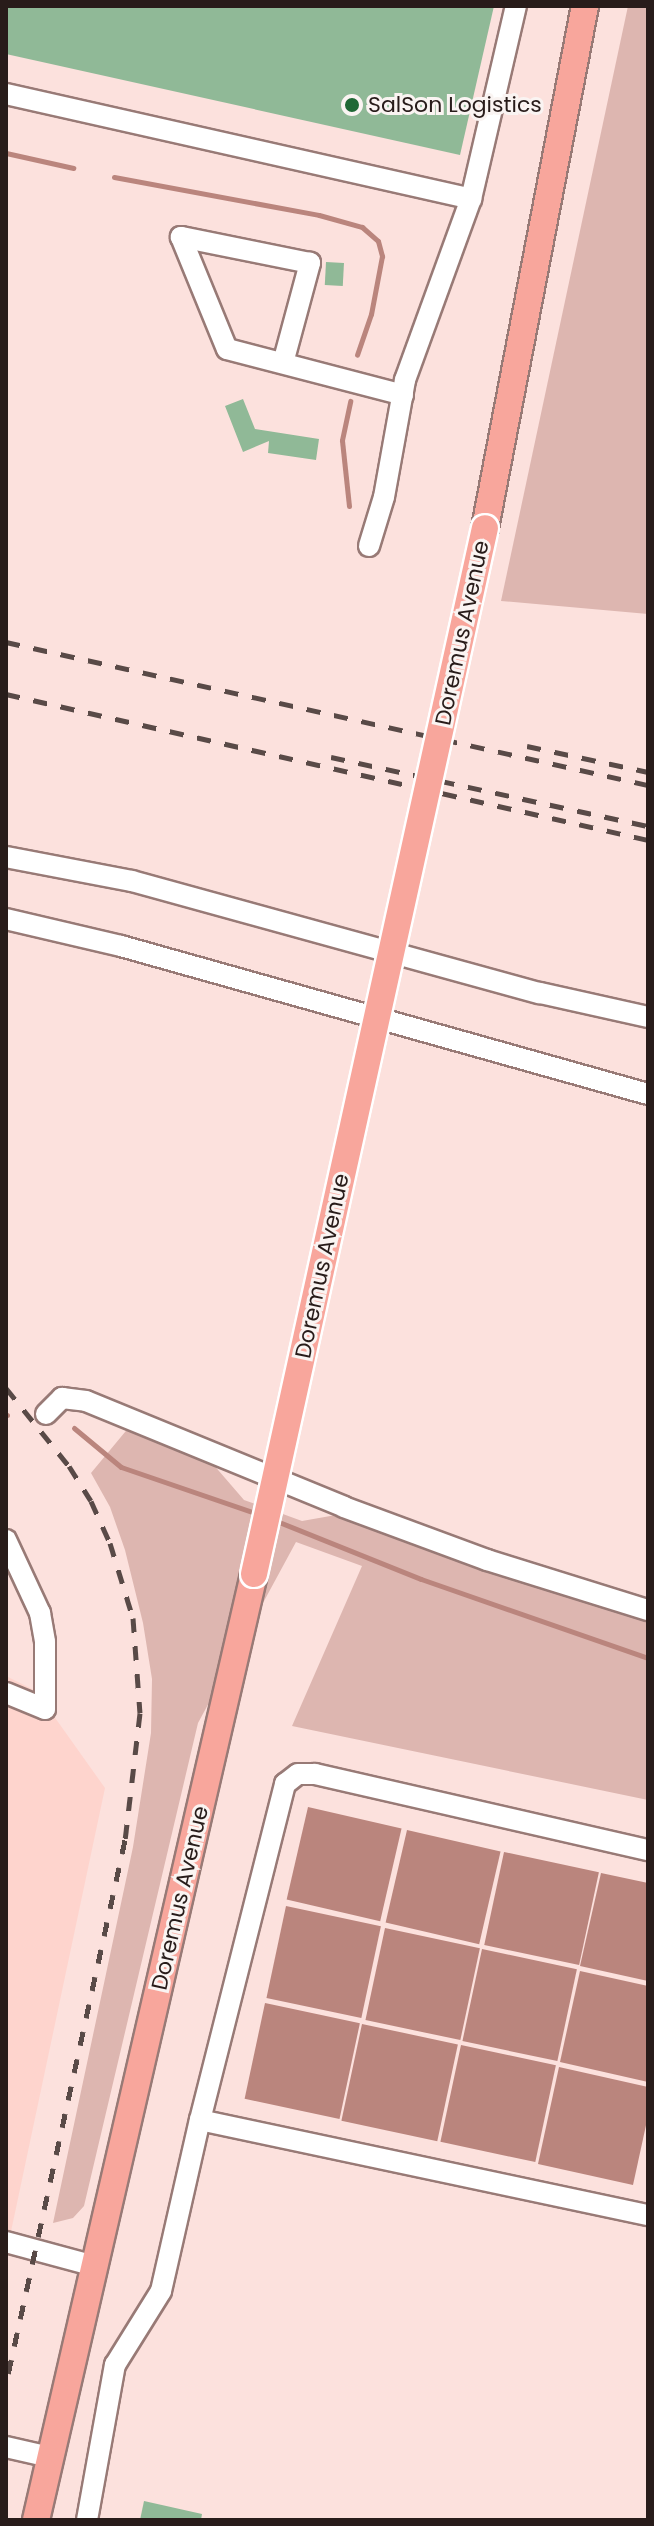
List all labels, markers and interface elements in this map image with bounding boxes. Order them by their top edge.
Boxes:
place label: SalSon Logistics [368,92,542,118]
marker: SalSon Logistics [343,96,361,114]
street label: Doremus Avenue [430,538,494,728]
street label: Doremus Avenue [290,1171,354,1361]
street label: Doremus Avenue [146,1803,214,1993]

